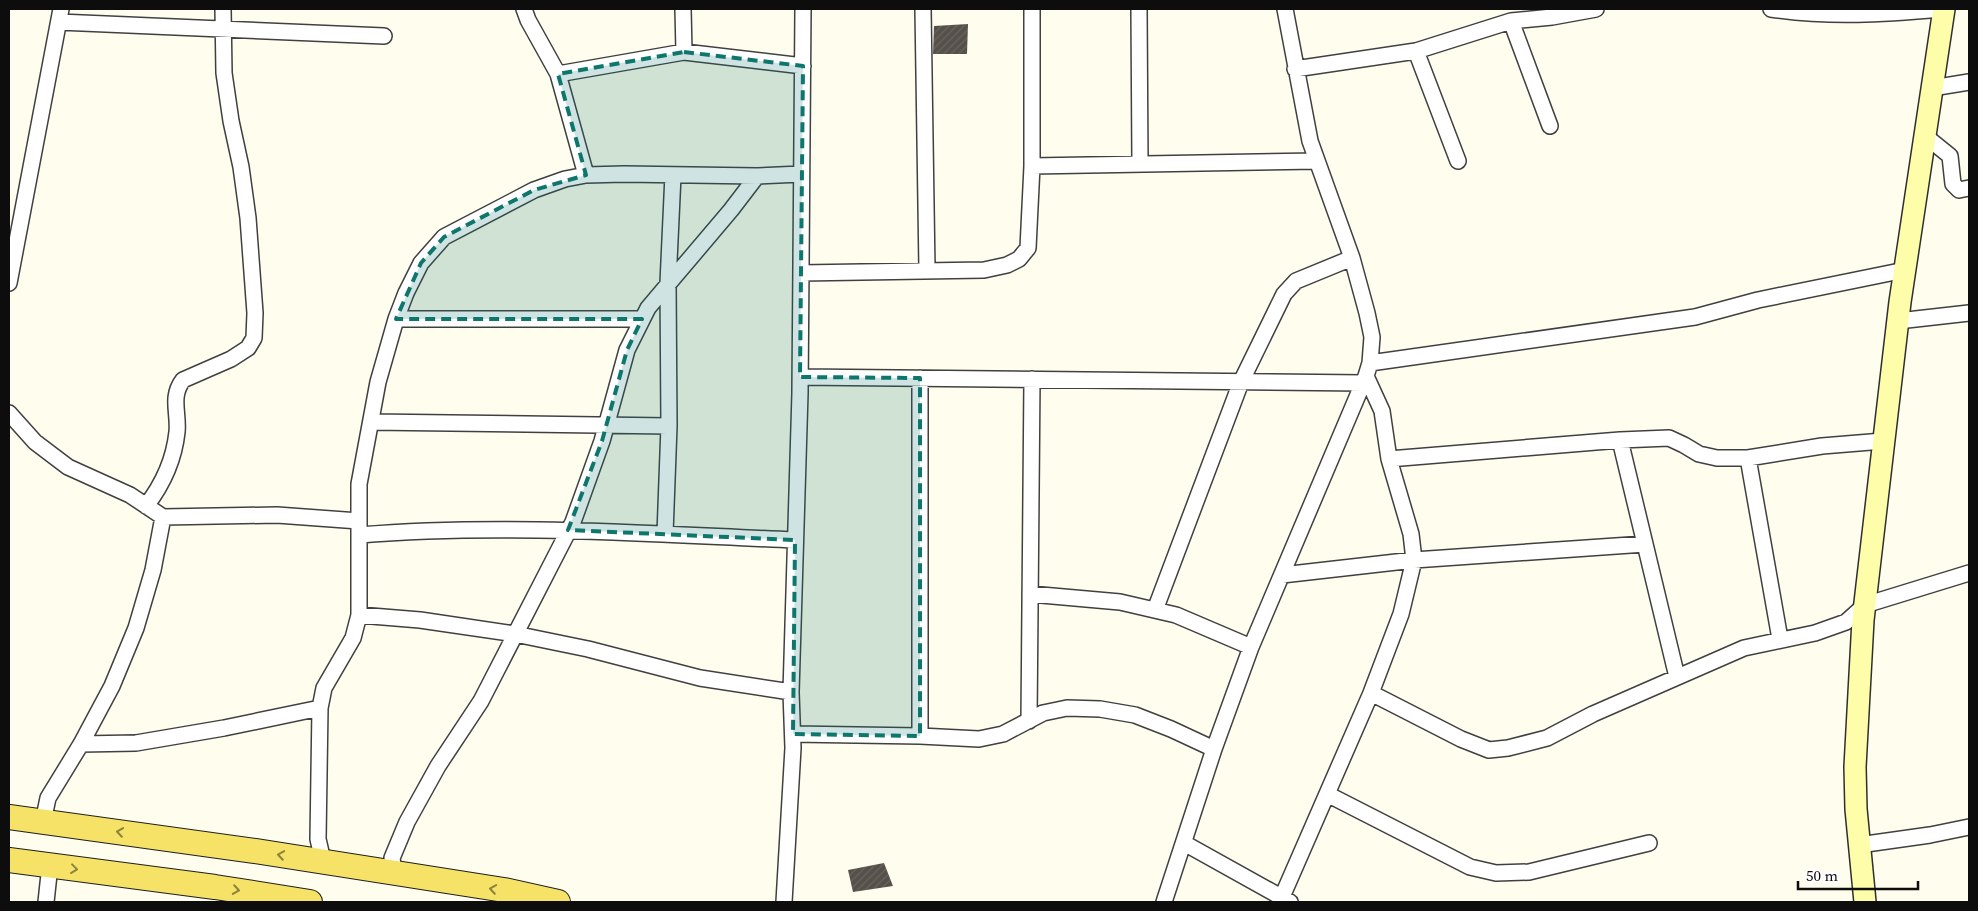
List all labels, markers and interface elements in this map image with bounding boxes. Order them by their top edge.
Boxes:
one-way arrow [116,827,124,838]
one-way arrow [277,850,285,860]
scale bar [1798,858,1918,890]
one-way arrow [71,863,79,874]
text: 50 m [1806,865,1838,886]
one-way arrow [232,884,240,895]
one-way arrow [489,884,498,894]

